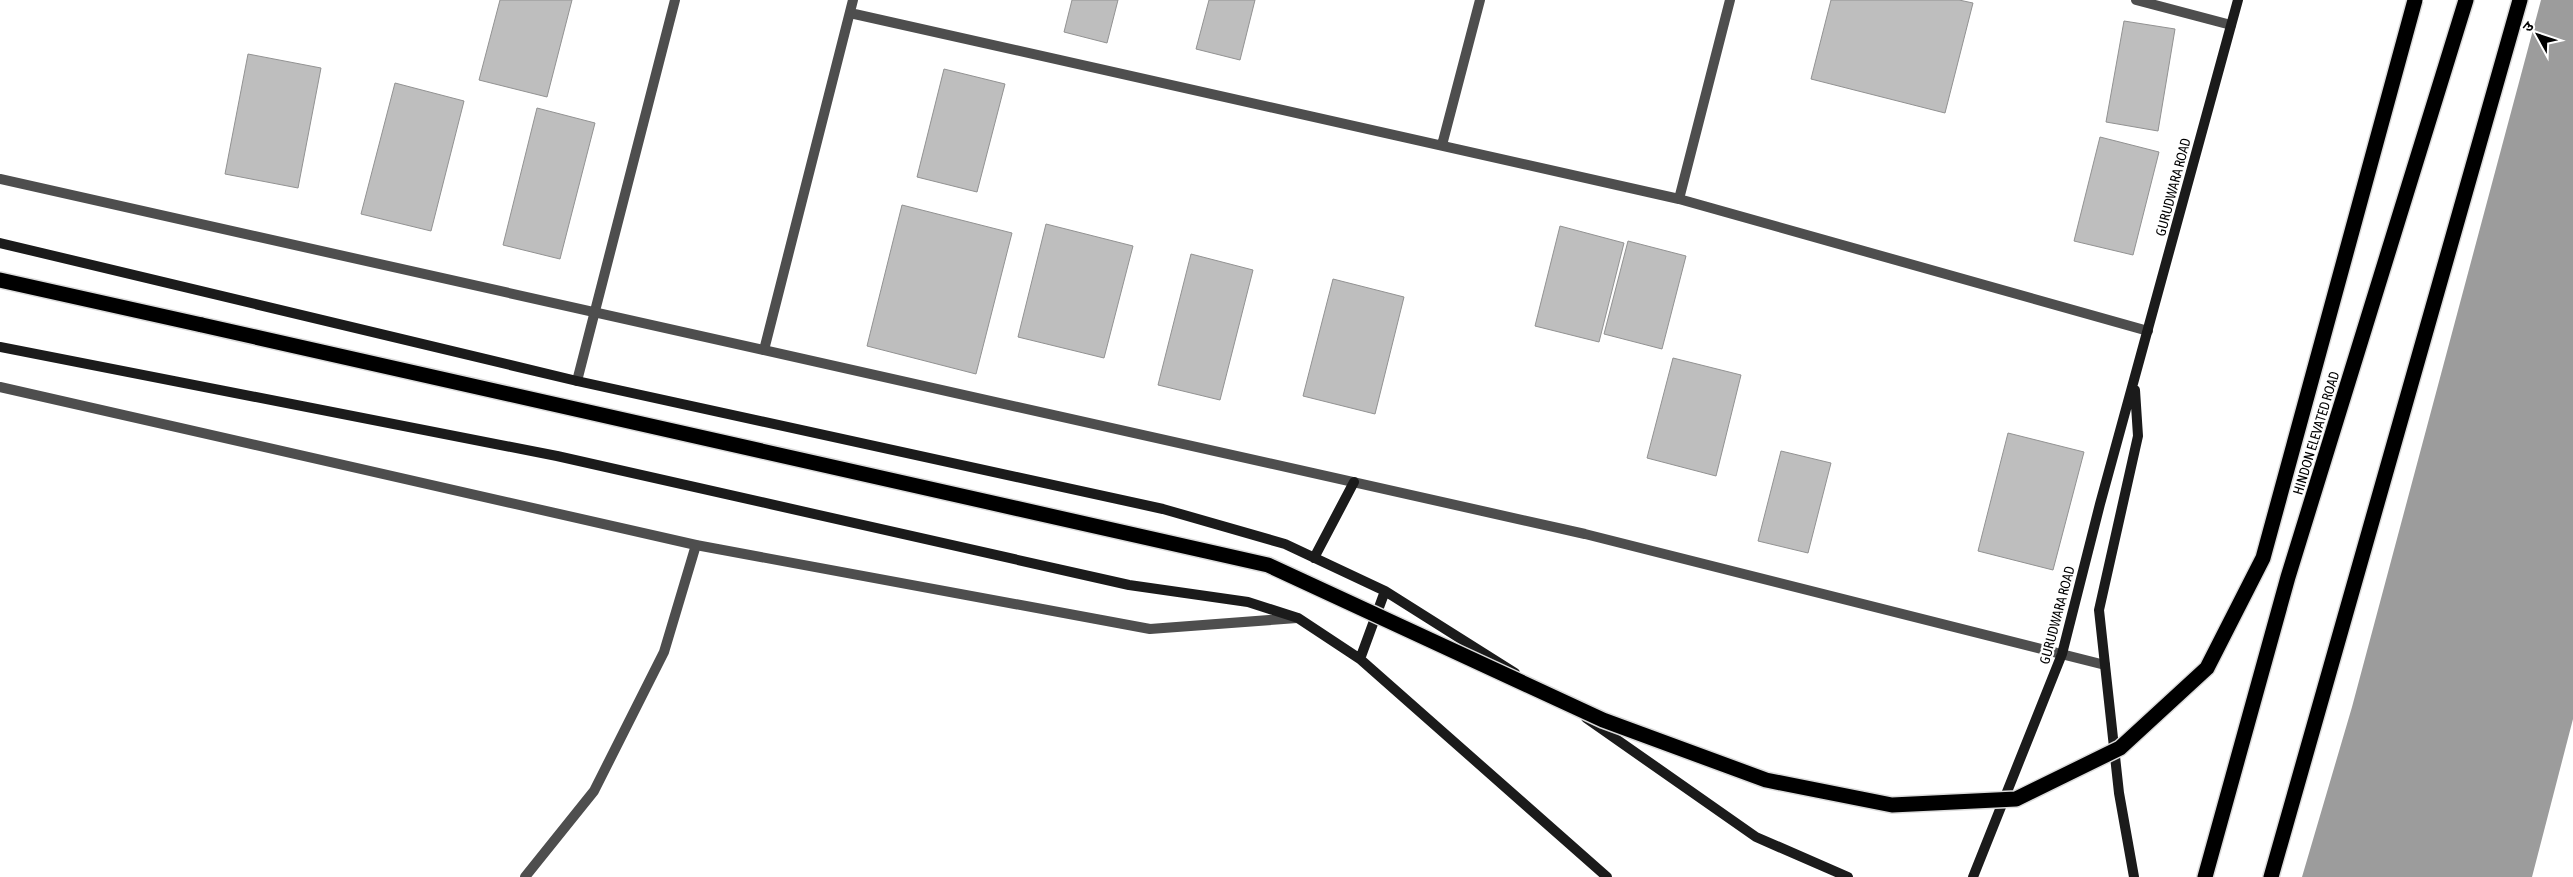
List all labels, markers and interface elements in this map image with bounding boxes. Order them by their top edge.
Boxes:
north arrow [2513,10,2563,60]
text: उ [2519,18,2537,35]
street label: GURUDWARA ROAD [2152,136,2194,238]
street label: HINDON ELEVATED ROAD [2290,369,2342,497]
street label: GURUDWARA ROAD [2036,564,2078,666]

